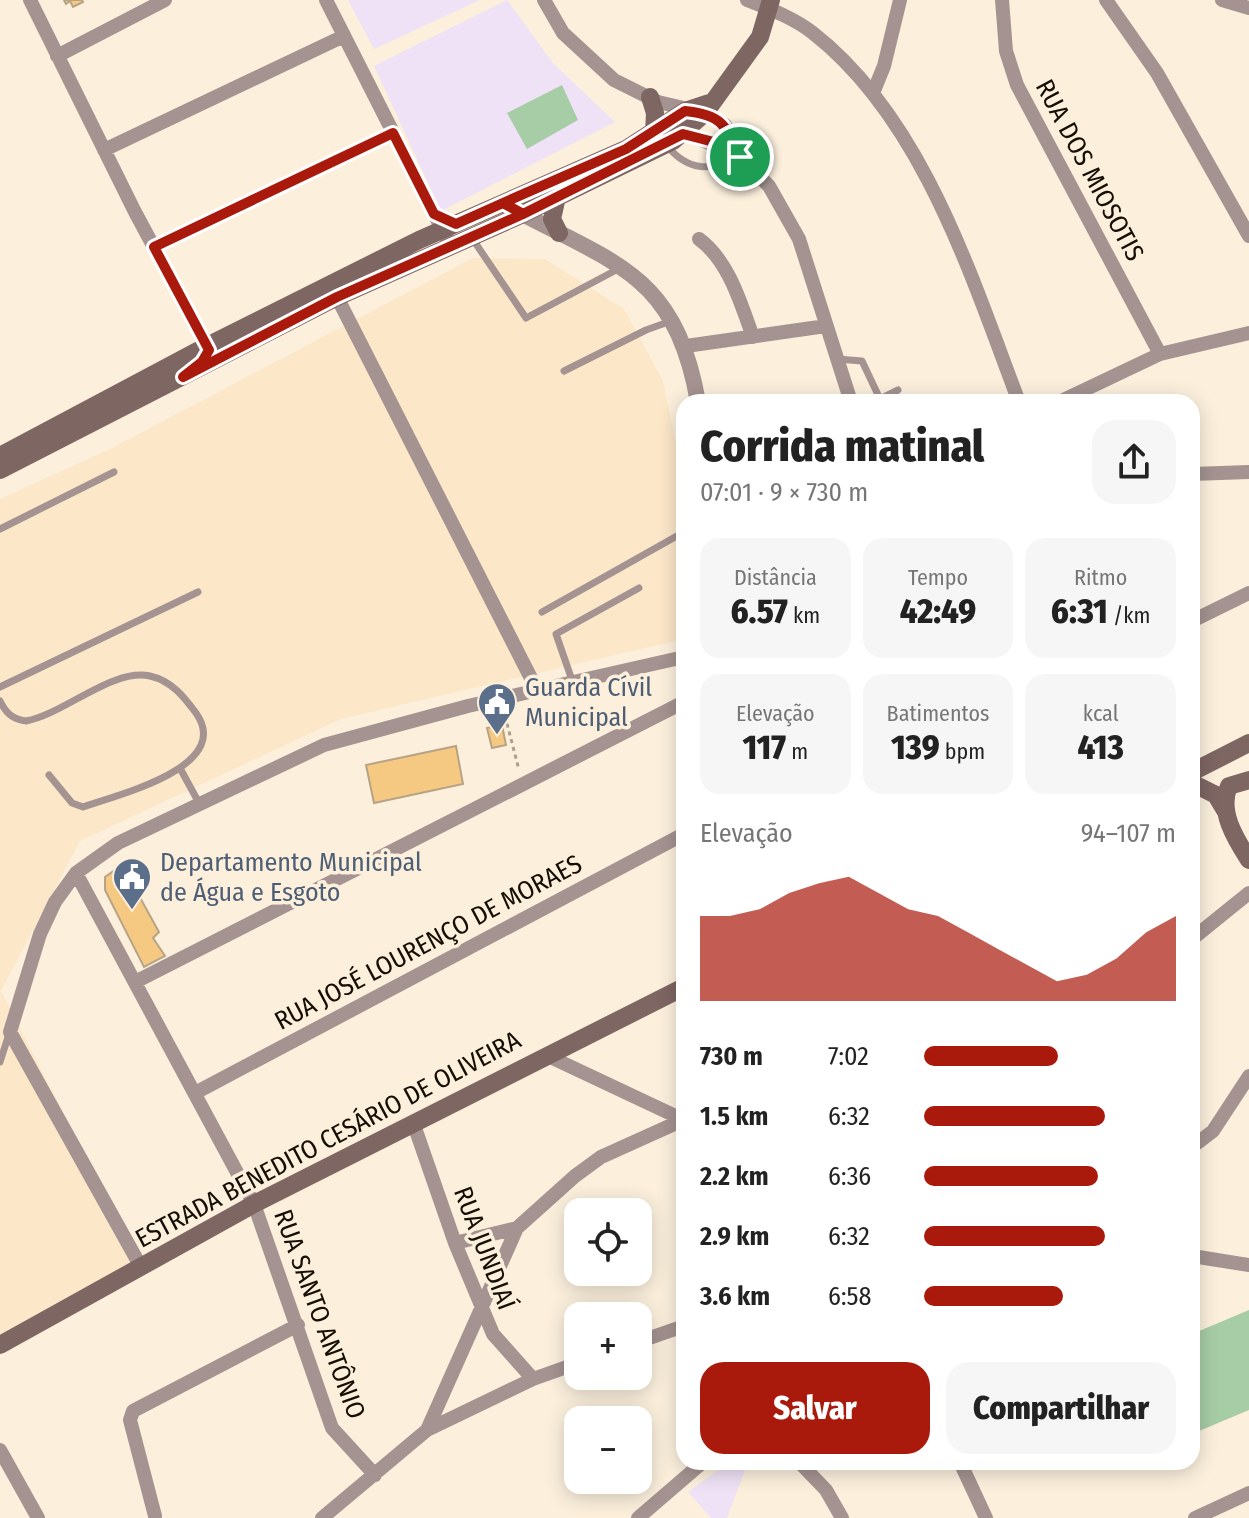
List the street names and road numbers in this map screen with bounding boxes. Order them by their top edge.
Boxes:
street label: RUA DOS MIOSOTIS [1029,74,1150,266]
street label: RUA JOSÉ LOURENÇO DE MORAES [269,848,587,1037]
street label: ESTRADA BENEDITO CESÁRIO DE OLIVEIRA [130,1024,526,1254]
street label: RUA JUNDIAÍ [447,1182,522,1314]
street label: RUA SANTO ANTÔNIO [267,1205,372,1423]

